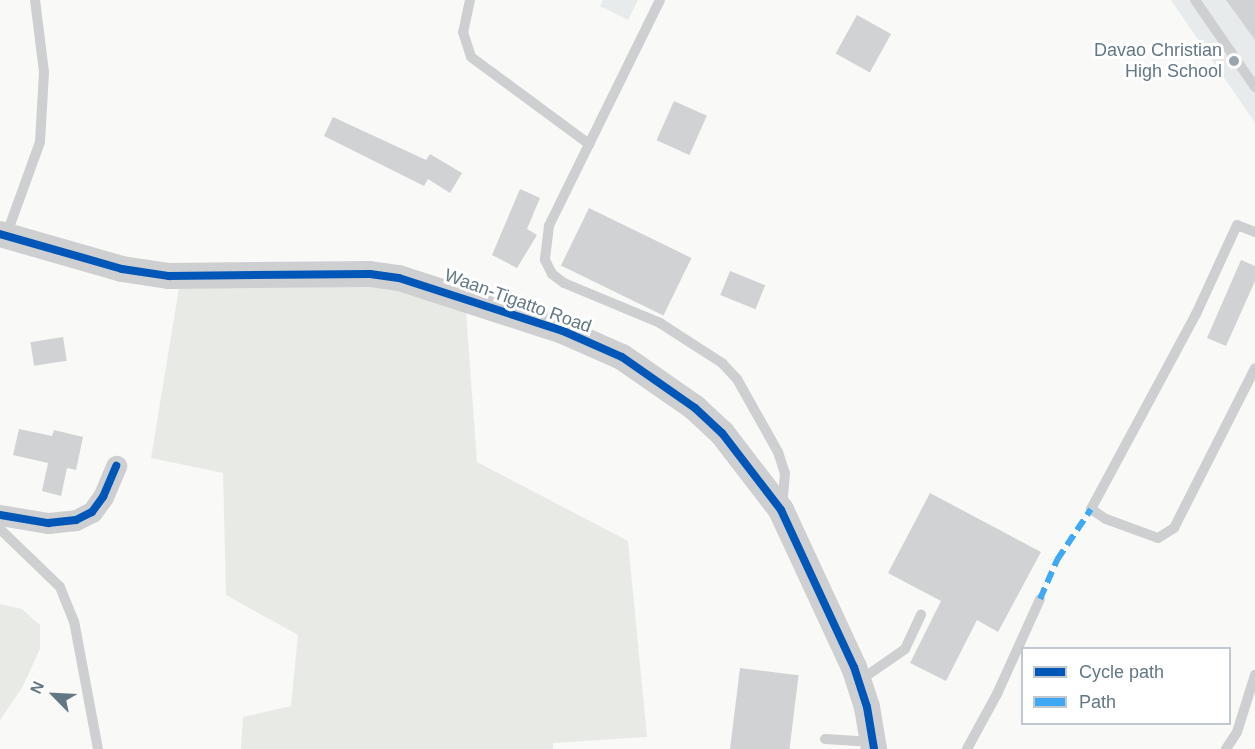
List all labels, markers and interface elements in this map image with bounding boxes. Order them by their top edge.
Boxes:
place label: Davao Christian High School [1094,40,1222,82]
marker: Davao Christian High School [1227,54,1241,68]
street label: Waan-Tigatto Road [442,264,594,338]
legend [1021,647,1231,725]
text: Cycle path [1079,662,1164,682]
north arrow [24,665,84,725]
text: N [27,679,47,696]
text: Path [1079,692,1116,712]

